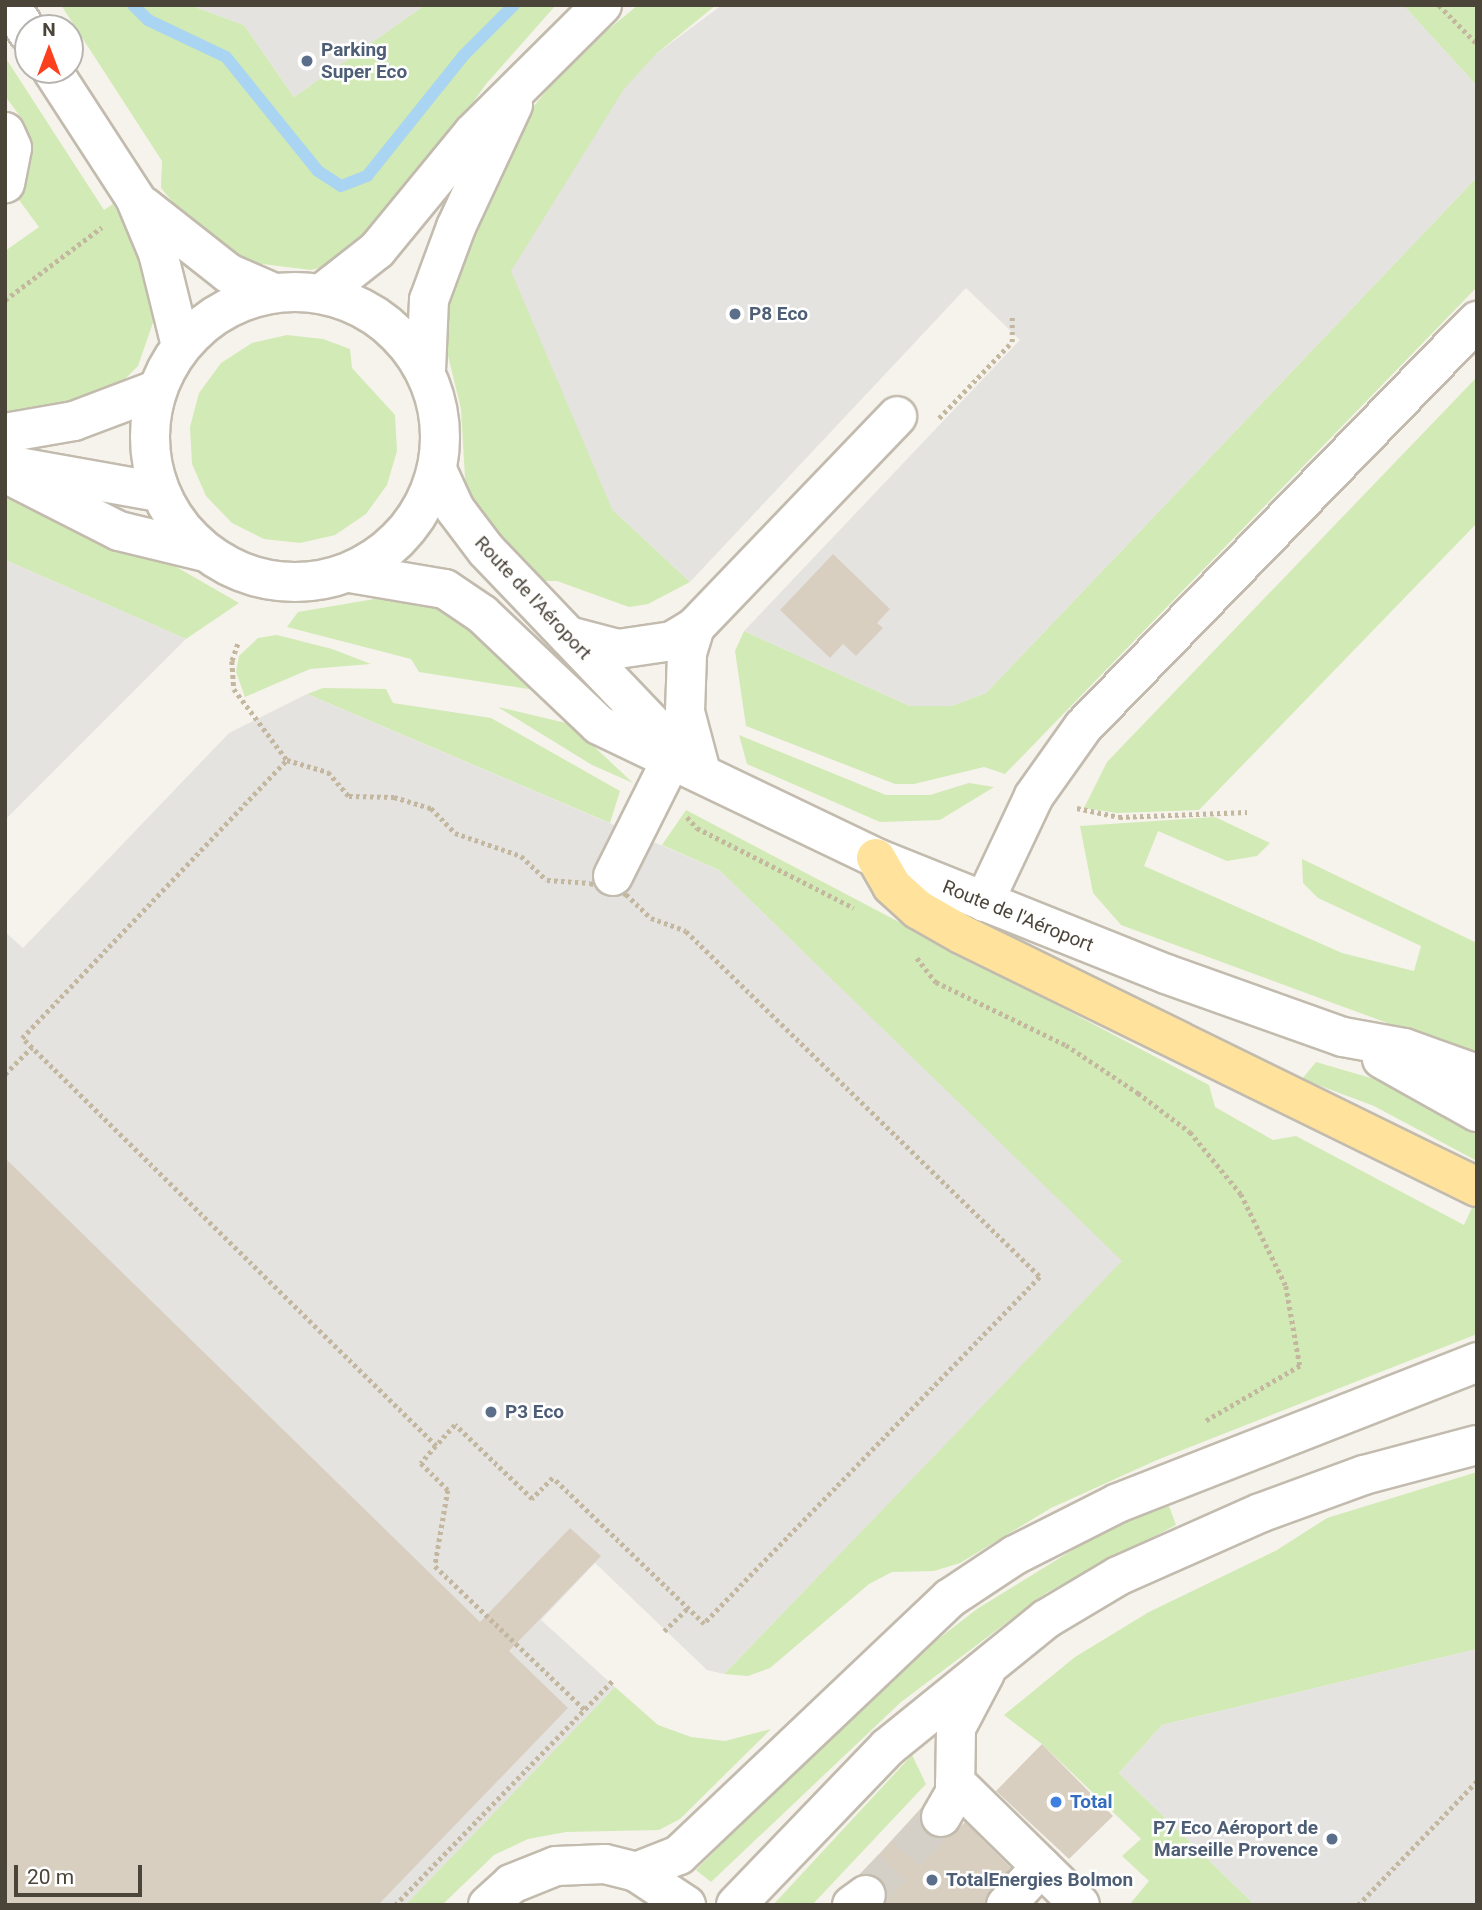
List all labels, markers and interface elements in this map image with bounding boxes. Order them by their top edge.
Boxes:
north arrow [14,14,84,84]
text: N [42,18,56,41]
place label: Parking Super Eco [321,39,407,83]
marker: Parking Super Eco [299,53,315,69]
place label: P8 Eco [749,303,808,325]
marker: P8 Eco [727,306,743,322]
street label: Route de l'Aéroport [470,532,596,664]
street label: Route de l'Aéroport [939,875,1097,957]
place label: P3 Eco [505,1401,564,1423]
marker: P3 Eco [483,1404,499,1420]
place label: Total [1070,1791,1113,1813]
marker: Total [1048,1794,1064,1810]
place label: P7 Eco Aéroport de Marseille Provence [1153,1817,1318,1861]
marker: P7 Eco Aéroport de Marseille Provence [1324,1831,1340,1847]
scale bar [18,1850,145,1894]
text: 20 m [27,1865,74,1889]
place label: TotalEnergies Bolmon [946,1869,1133,1891]
marker: TotalEnergies Bolmon [924,1872,940,1888]

